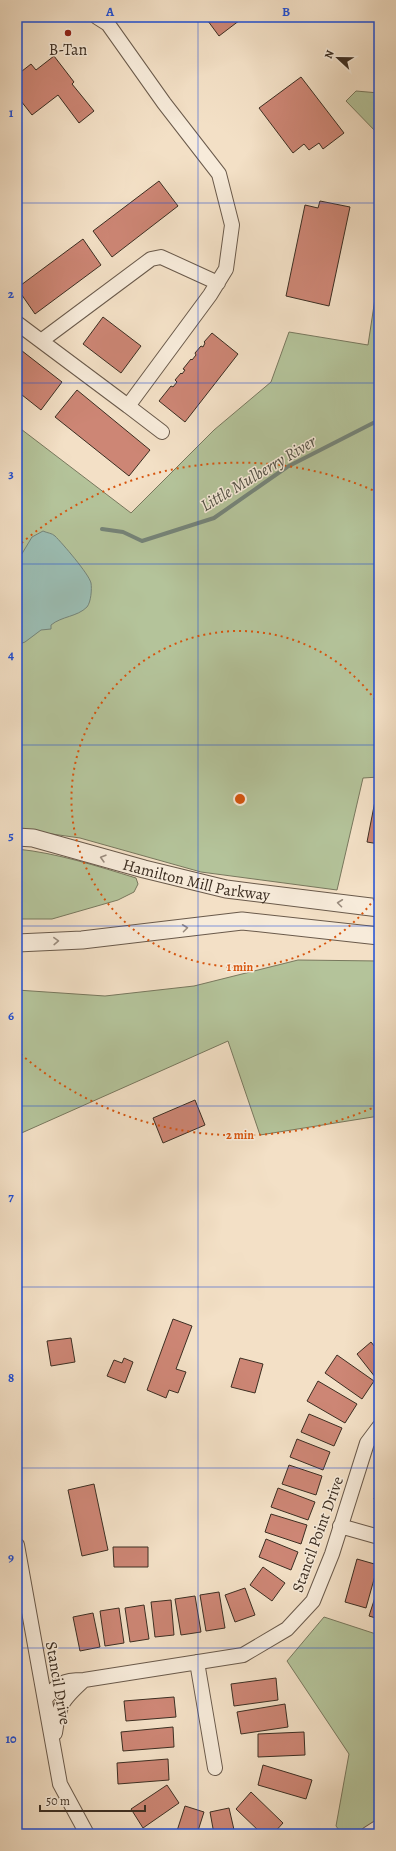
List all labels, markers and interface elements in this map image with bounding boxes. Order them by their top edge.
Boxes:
text: A [105,3,115,20]
text: B [282,3,290,20]
marker: B-Tan [63,28,73,38]
north arrow [318,38,358,78]
place label: B-Tan [49,39,88,61]
text: N [321,48,338,61]
text: 1 [9,104,14,121]
text: 2 [8,285,15,302]
water label: Little Mulberry River [196,429,321,517]
text: 3 [8,465,14,482]
text: 4 [8,646,14,663]
centre of rings [233,792,247,806]
text: 5 [8,827,14,844]
one-way arrow [100,854,107,863]
street label: Hamilton Mill Parkway [120,854,272,907]
one-way arrow [337,899,343,908]
one-way arrow [182,924,188,933]
one-way arrow [53,937,59,946]
text: 1 min [227,959,254,975]
text: 6 [8,1007,14,1024]
text: 2 min [226,1127,254,1143]
text: 7 [8,1188,14,1205]
text: 8 [8,1369,14,1386]
street label: Stancil Point Drive [287,1473,349,1595]
text: 9 [8,1549,14,1566]
street label: Stancil Drive [40,1640,76,1727]
text: 10 [5,1730,17,1747]
scale bar [40,1787,145,1813]
text: 50 m [46,1793,70,1809]

